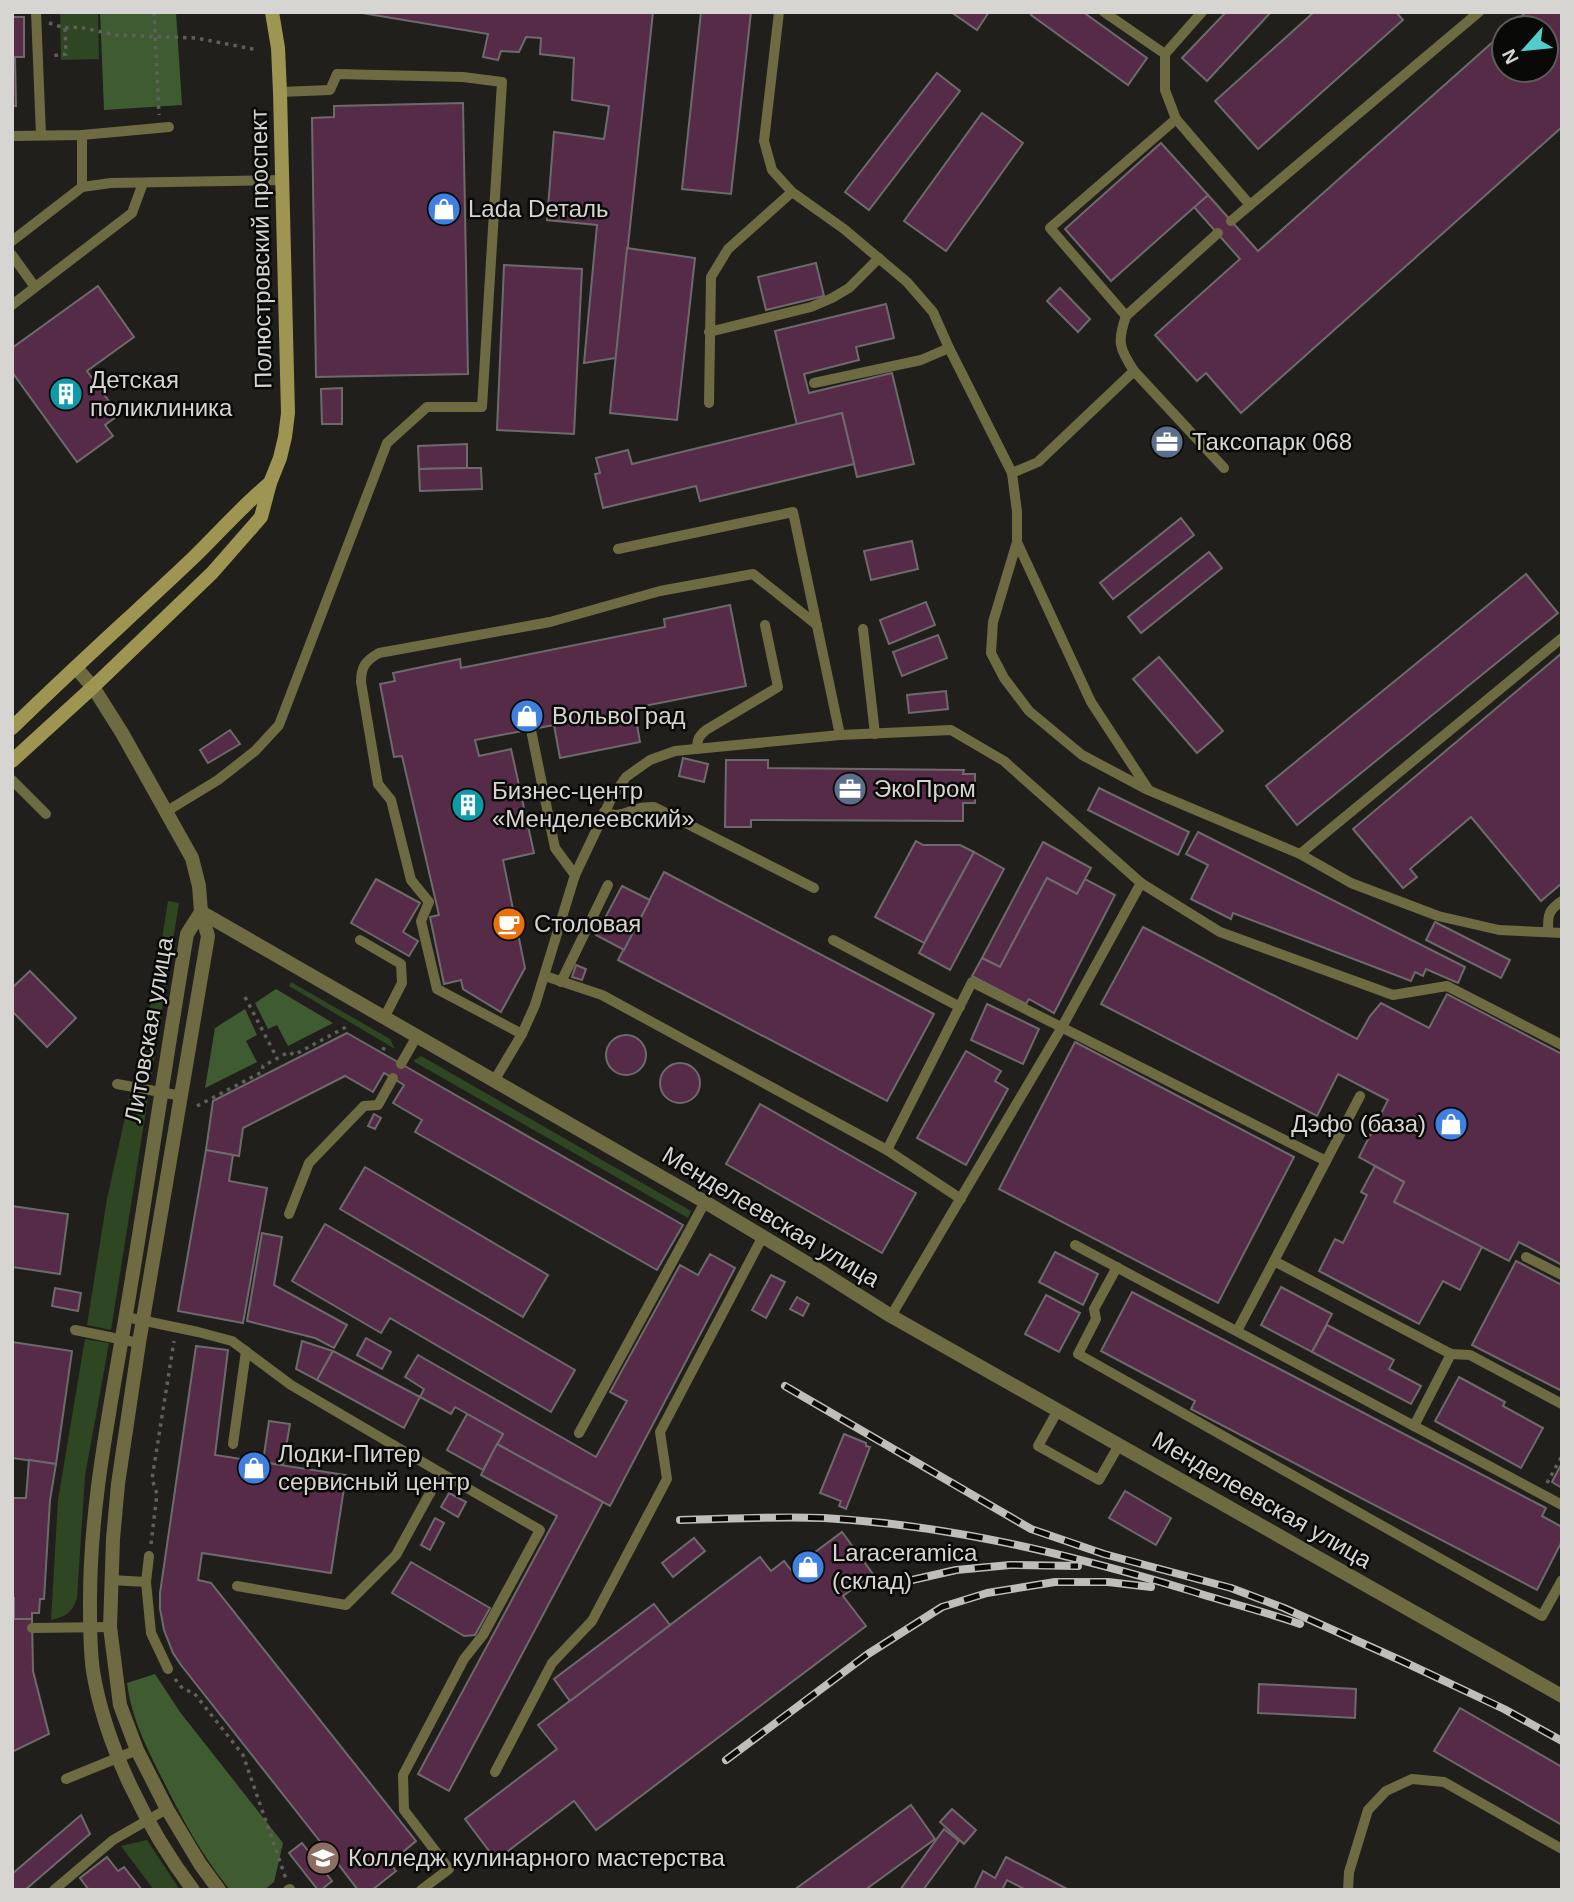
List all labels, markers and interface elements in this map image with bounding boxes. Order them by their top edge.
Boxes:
north arrow [1490,14,1560,84]
text: N [1498,46,1523,67]
street label: Полюстровский проспект [245,109,276,389]
shop icon: Lada Dеталь [425,190,463,228]
place label: Lada Dеталь [468,195,609,222]
place label: Детская поликлиника [90,366,233,421]
building icon: Детская поликлиника [47,375,85,413]
office icon: Таксопарк 068 [1148,423,1186,461]
place label: Таксопарк 068 [1192,428,1352,455]
shop icon: ВольвоГрад [508,697,546,735]
place label: ВольвоГрад [552,702,686,729]
office icon: ЭкоПром [831,770,869,808]
place label: ЭкоПром [874,775,976,802]
place label: Бизнес-центр «Менделеевский» [492,777,695,832]
building icon: Бизнес-центр «Менделеевский» [449,786,487,824]
cafe icon: Столовая [490,905,528,943]
place label: Столовая [534,910,641,937]
street label: Литовская улица [119,934,178,1125]
shop icon: Дэфо (база) [1432,1105,1470,1143]
place label: Дэфо (база) [1291,1110,1426,1137]
street label: Менделеевская улица [658,1141,885,1292]
street label: Менделеевская улица [1148,1426,1377,1574]
place label: Лодки-Питер сервисный центр [278,1440,470,1495]
shop icon: Лодки-Питер сервисный центр [235,1449,273,1487]
place label: Laraceramica (склад) [832,1539,978,1594]
shop icon: Laraceramica (склад) [789,1548,827,1586]
school or university icon: Колледж кулинарного мастерства [304,1839,342,1877]
place label: Колледж кулинарного мастерства [348,1844,726,1871]

